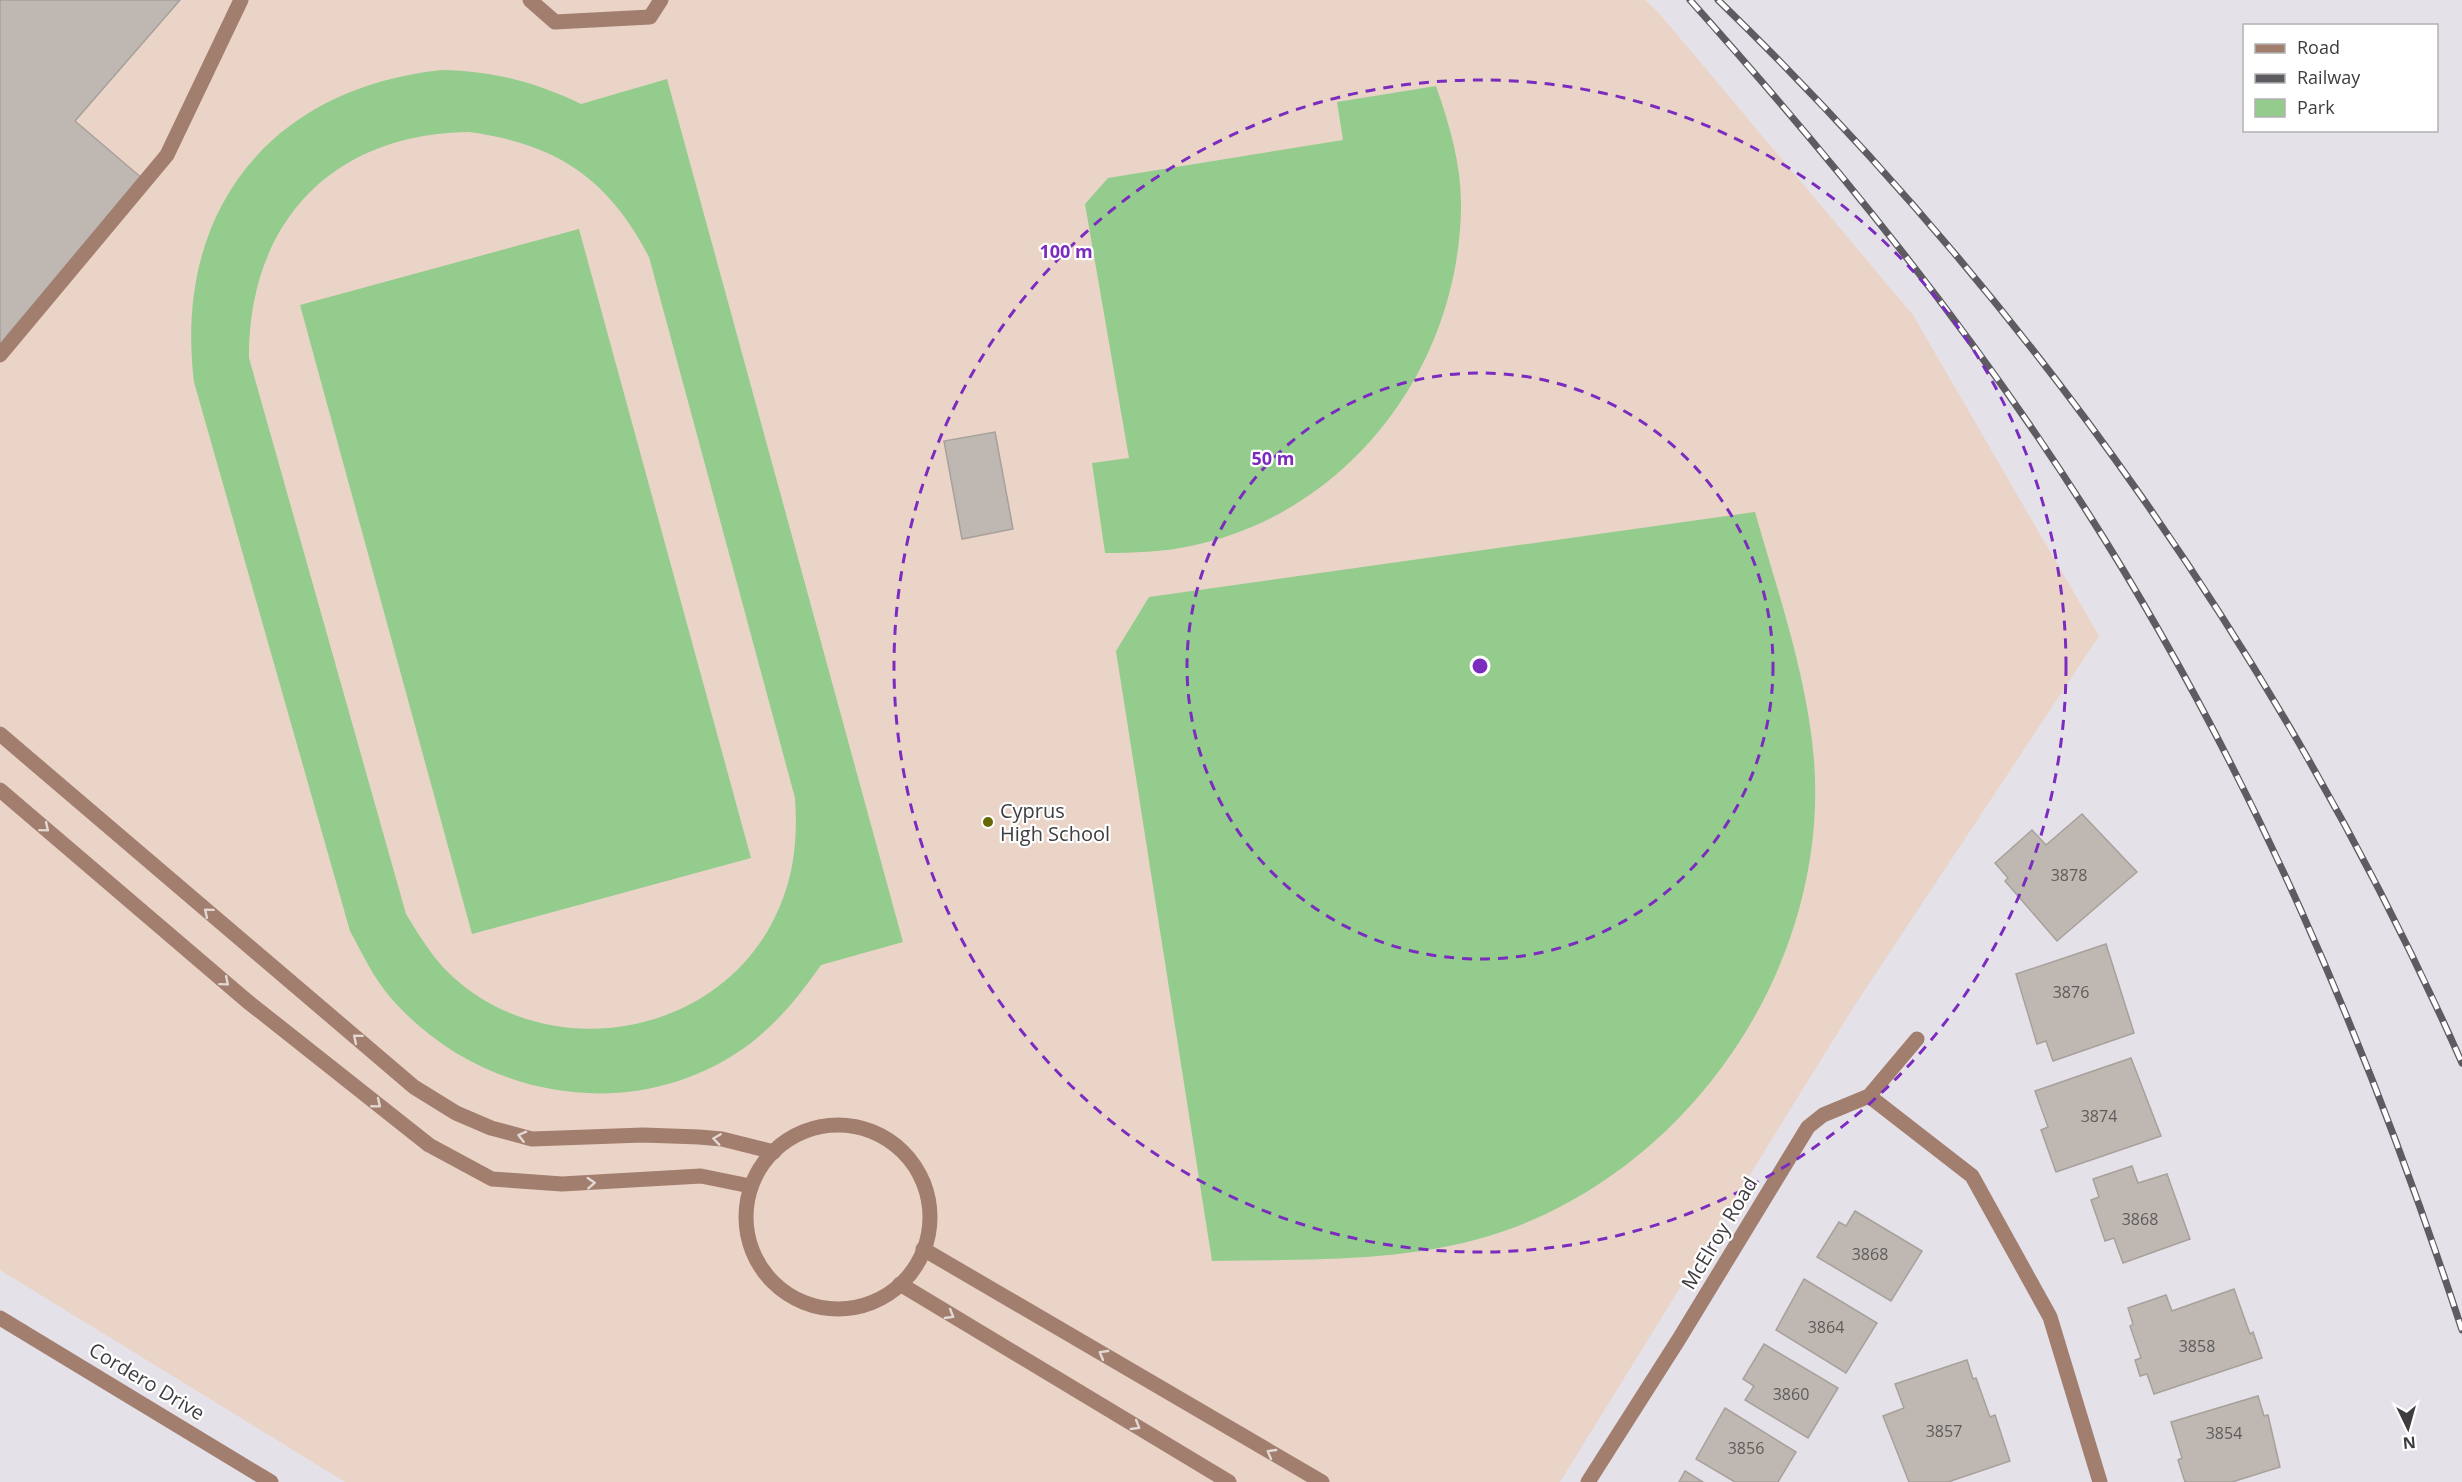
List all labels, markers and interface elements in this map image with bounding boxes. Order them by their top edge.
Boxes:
legend [2243,24,2438,132]
text: Road [2297,35,2340,59]
text: Railway [2297,65,2361,89]
text: Park [2297,95,2335,119]
text: 100 m [1039,239,1093,263]
text: 50 m [1252,446,1294,470]
centre of rings [1470,656,1490,676]
place label: Cyprus High School [1000,797,1110,847]
marker: Cyprus High School [981,815,995,829]
one-way arrow [38,821,48,832]
house number: 3878 [2051,864,2087,886]
one-way arrow [204,908,215,919]
one-way arrow [218,975,229,986]
house number: 3876 [2053,981,2089,1003]
one-way arrow [353,1035,364,1046]
one-way arrow [370,1096,381,1107]
house number: 3874 [2081,1105,2117,1127]
one-way arrow [517,1131,527,1144]
one-way arrow [712,1133,721,1146]
street label: McElroy Road [1675,1172,1763,1294]
one-way arrow [586,1176,595,1189]
house number: 3868 [2122,1208,2158,1230]
house number: 3868 [1852,1243,1888,1265]
one-way arrow [944,1307,954,1319]
house number: 3864 [1808,1316,1844,1338]
house number: 3858 [2179,1335,2215,1357]
street label: Cordero Drive [84,1336,210,1426]
one-way arrow [1099,1350,1109,1361]
house number: 3860 [1773,1383,1809,1405]
north arrow [2378,1398,2438,1458]
one-way arrow [1130,1419,1140,1430]
house number: 3857 [1926,1420,1962,1442]
house number: 3854 [2206,1422,2242,1444]
text: N [2402,1431,2417,1454]
house number: 3856 [1728,1437,1764,1459]
one-way arrow [1267,1448,1278,1460]

